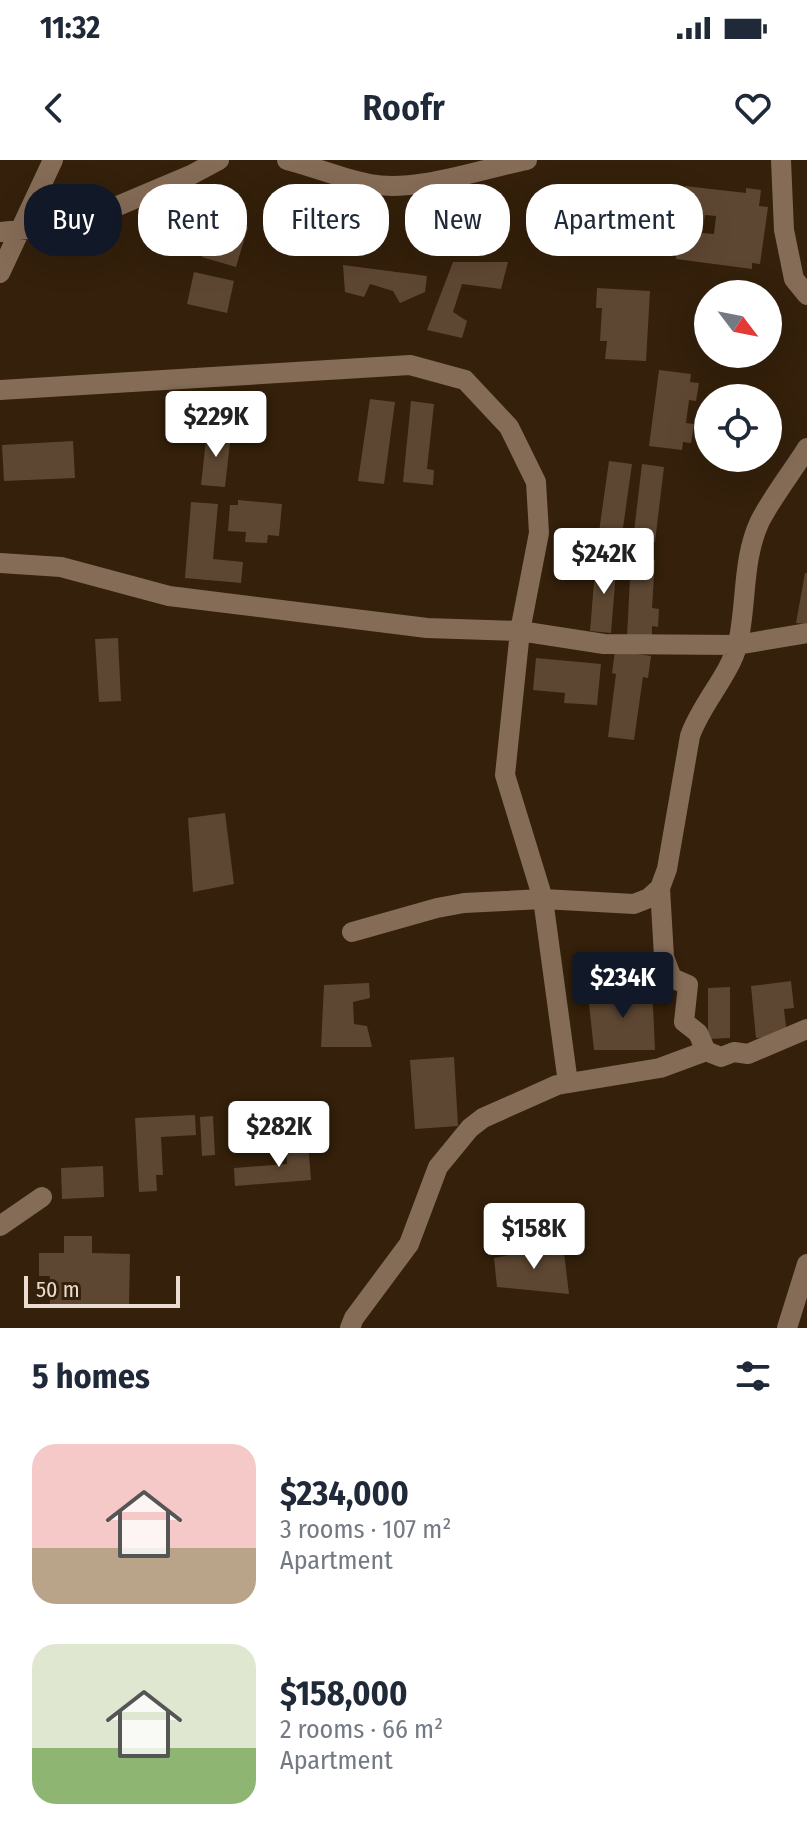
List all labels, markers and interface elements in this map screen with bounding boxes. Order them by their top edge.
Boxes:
text: 11:32 [40,10,100,46]
icon: back [32,86,76,130]
text: Roofr [362,86,445,130]
icon: heart [731,86,775,130]
chip: Buy [24,184,122,256]
chip: Rent [138,184,247,256]
chip: Filters [263,184,389,256]
chip: New [405,184,510,256]
chip: Apartment [526,184,703,256]
north arrow [694,280,782,368]
map controls [694,280,782,472]
button: locate [694,384,782,472]
pin: $229K [160,391,272,459]
text: $229K [183,401,249,432]
pin: $242K [548,528,660,596]
text: $242K [572,538,636,569]
pin: $234K [567,952,679,1020]
text: $234K [590,962,656,993]
pin: $282K [223,1101,335,1169]
text: $282K [246,1111,312,1142]
pin: $158K [478,1203,590,1271]
text: $158K [502,1213,566,1244]
scale bar [24,1272,180,1308]
text: 50 m [36,1276,80,1303]
icon: filters [731,1354,775,1398]
text: 5 homes [32,1356,150,1397]
text: $234,000 [280,1473,409,1514]
icon: home [96,1476,192,1572]
text: 3 rooms · 107 m² [280,1514,452,1545]
text: Apartment [280,1545,393,1576]
text: $158,000 [280,1673,408,1714]
icon: home [96,1676,192,1772]
text: 2 rooms · 66 m² [280,1714,443,1745]
text: Apartment [280,1745,393,1776]

